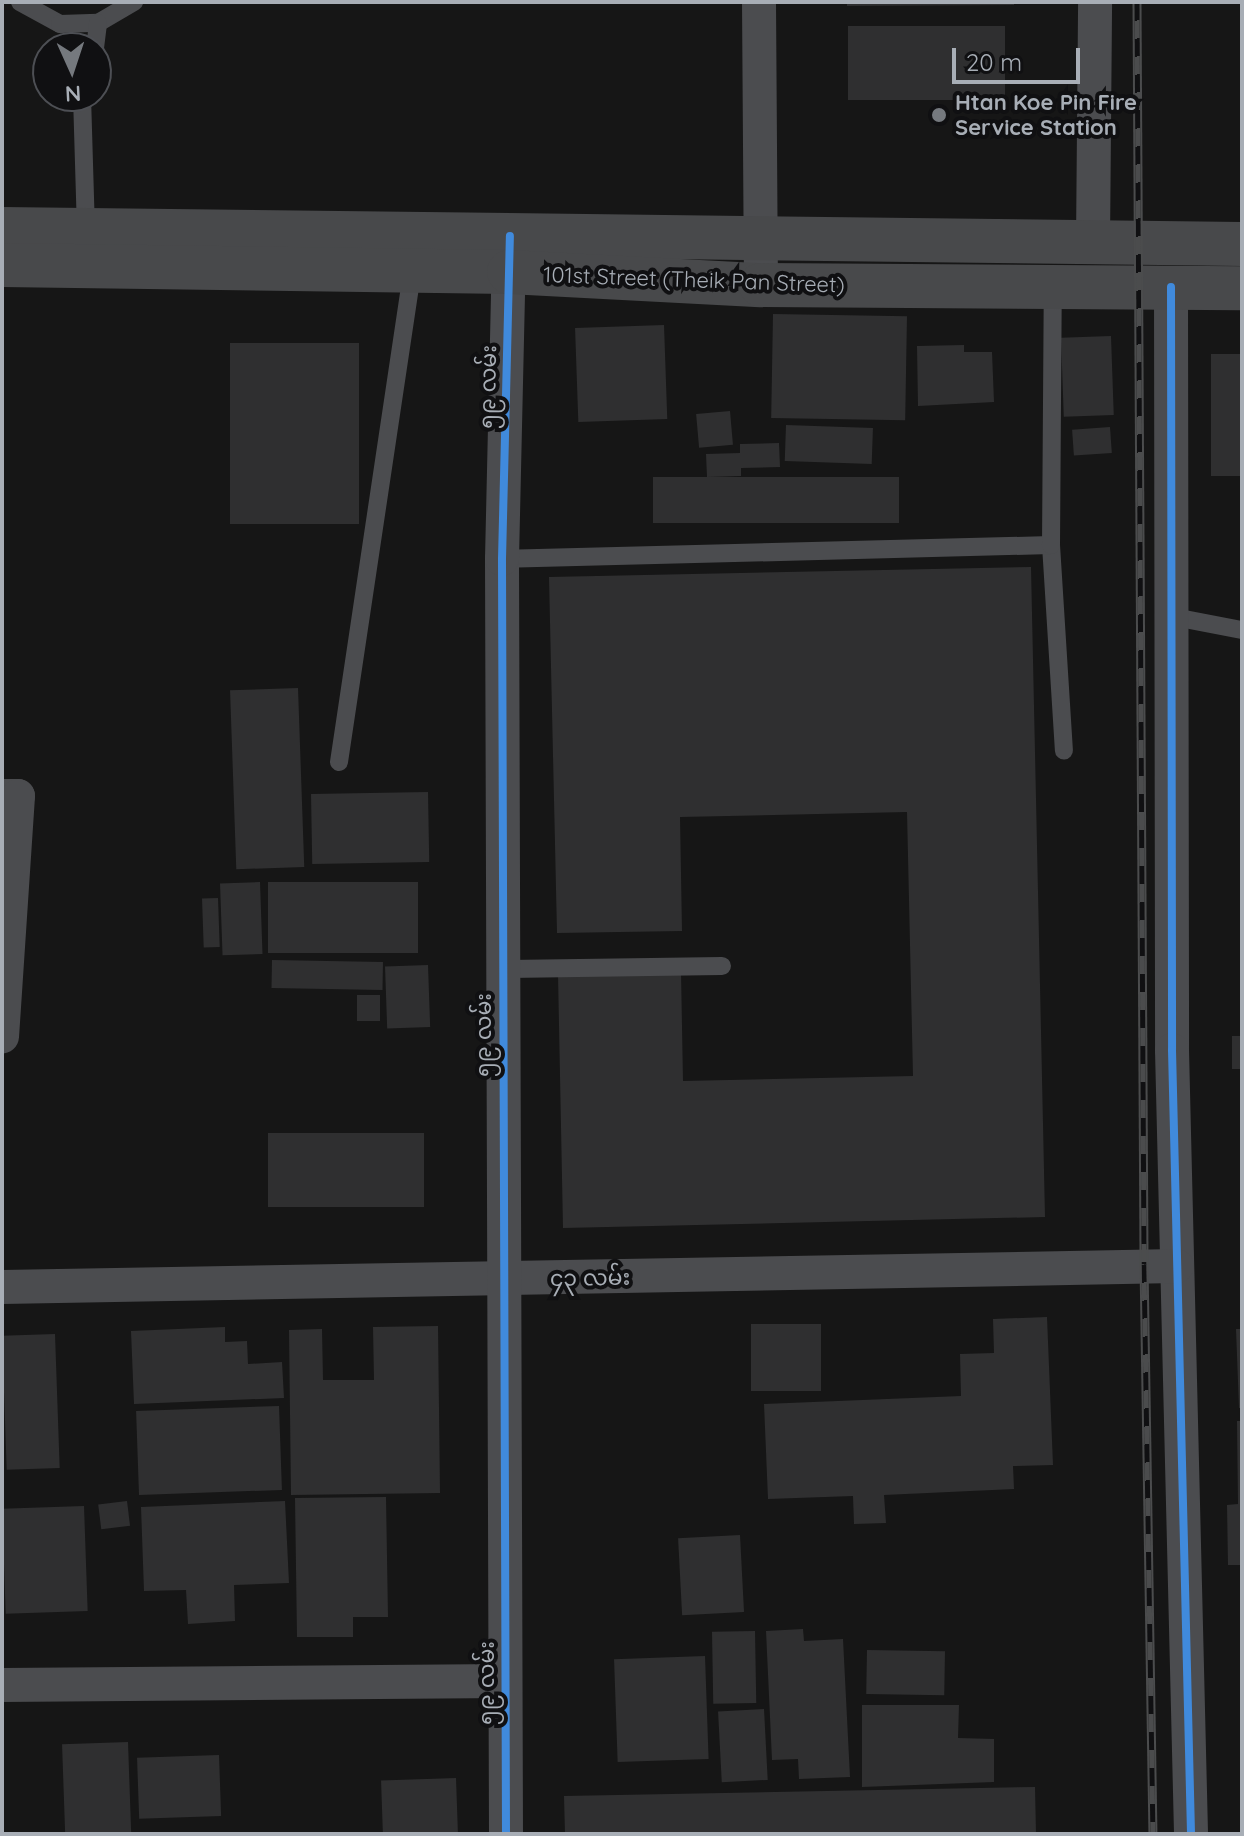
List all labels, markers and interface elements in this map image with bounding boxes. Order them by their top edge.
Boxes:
north arrow [32,32,112,112]
scale bar [956,32,1084,82]
text: 20 m [966,47,1022,77]
text: N [64,80,82,108]
place label: Htan Koe Pin Fire Service Station [955,89,1137,140]
marker: Htan Koe Pin Fire Service Station [930,106,948,124]
street label: 101st Street (Theik Pan Street) [543,262,845,298]
street label: ၅၉ လမ်း [474,345,502,429]
street label: ၅၉ လမ်း [471,993,497,1077]
street label: ၄၃ လမ်း [550,1264,630,1292]
street label: ၅၉ လမ်း [474,1641,500,1725]

